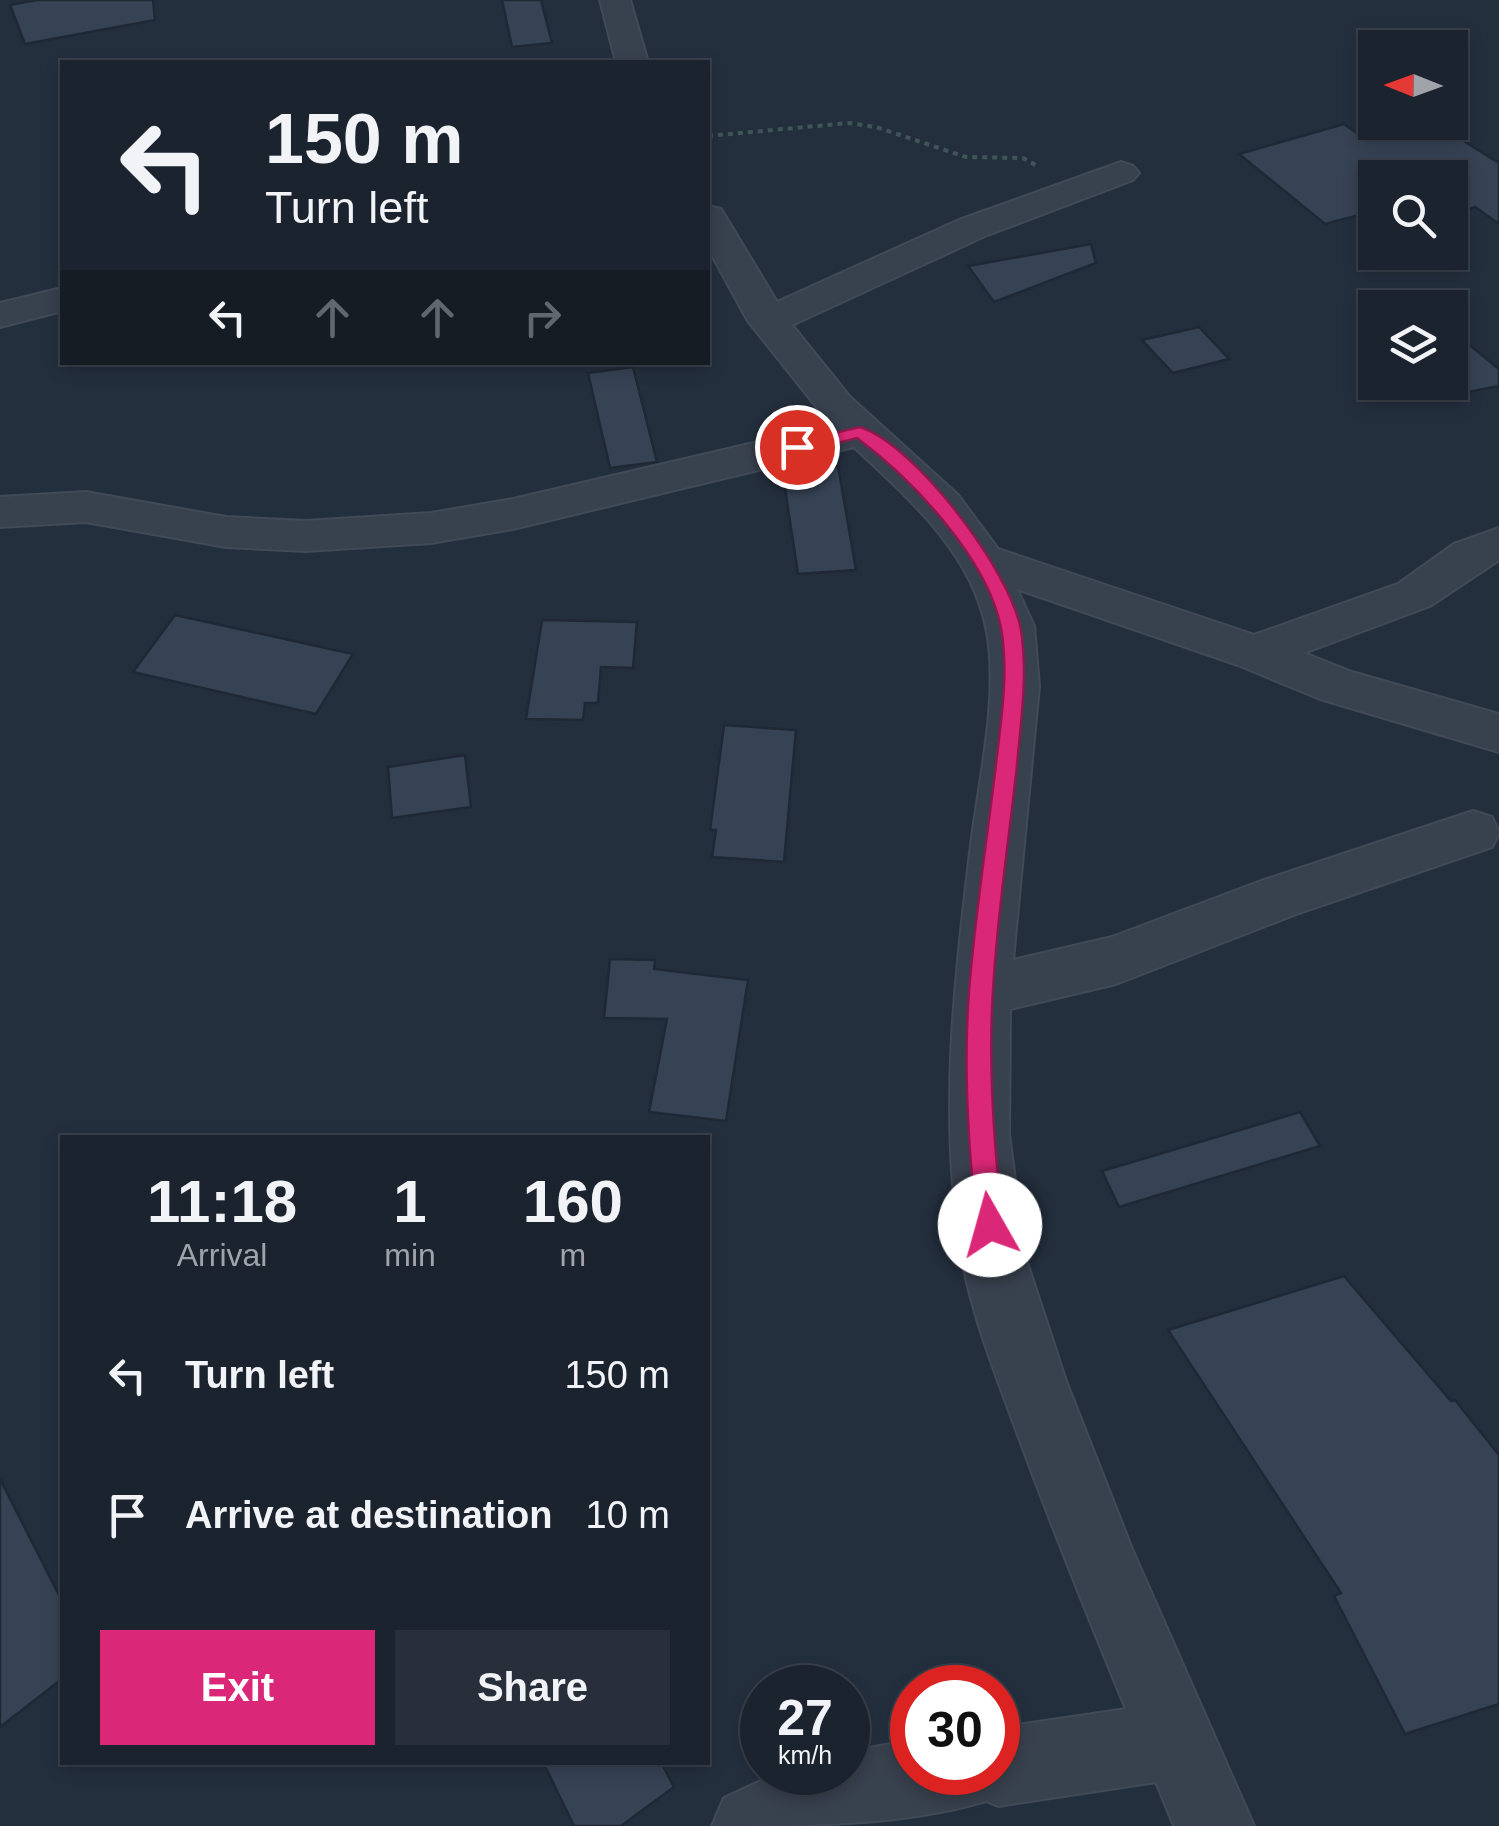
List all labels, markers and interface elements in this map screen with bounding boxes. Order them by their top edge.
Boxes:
north arrow [1358,30,1468,140]
map controls [1358,30,1468,400]
icon: left [100,100,230,230]
text: 150 m [265,100,463,178]
button: search [1358,160,1468,270]
text: Turn left [265,182,428,233]
icon: left [200,290,255,345]
icon: ahead [305,290,360,345]
icon: ahead [410,290,465,345]
icon: right [515,290,570,345]
button: layers [1358,290,1468,400]
pin [755,405,840,490]
icon: arrive [770,420,825,475]
text: 11:18 [147,1168,297,1235]
text: 1 [393,1168,427,1235]
text: 160 [523,1168,623,1235]
position arrow [938,1173,1042,1277]
text: Arrival [177,1237,267,1273]
text: min [384,1237,436,1273]
text: m [560,1237,586,1273]
icon: left [100,1348,155,1403]
text: Turn left [185,1354,334,1396]
text: 150 m [564,1354,670,1396]
icon: arrive [100,1488,155,1543]
text: Arrive at destination [185,1494,552,1536]
text: 10 m [586,1494,670,1536]
button: Exit [100,1630,375,1745]
button: Share [395,1630,670,1745]
speed limit sign: 30 [890,1665,1020,1795]
text: 27 [777,1690,833,1746]
text: km/h [778,1741,832,1769]

